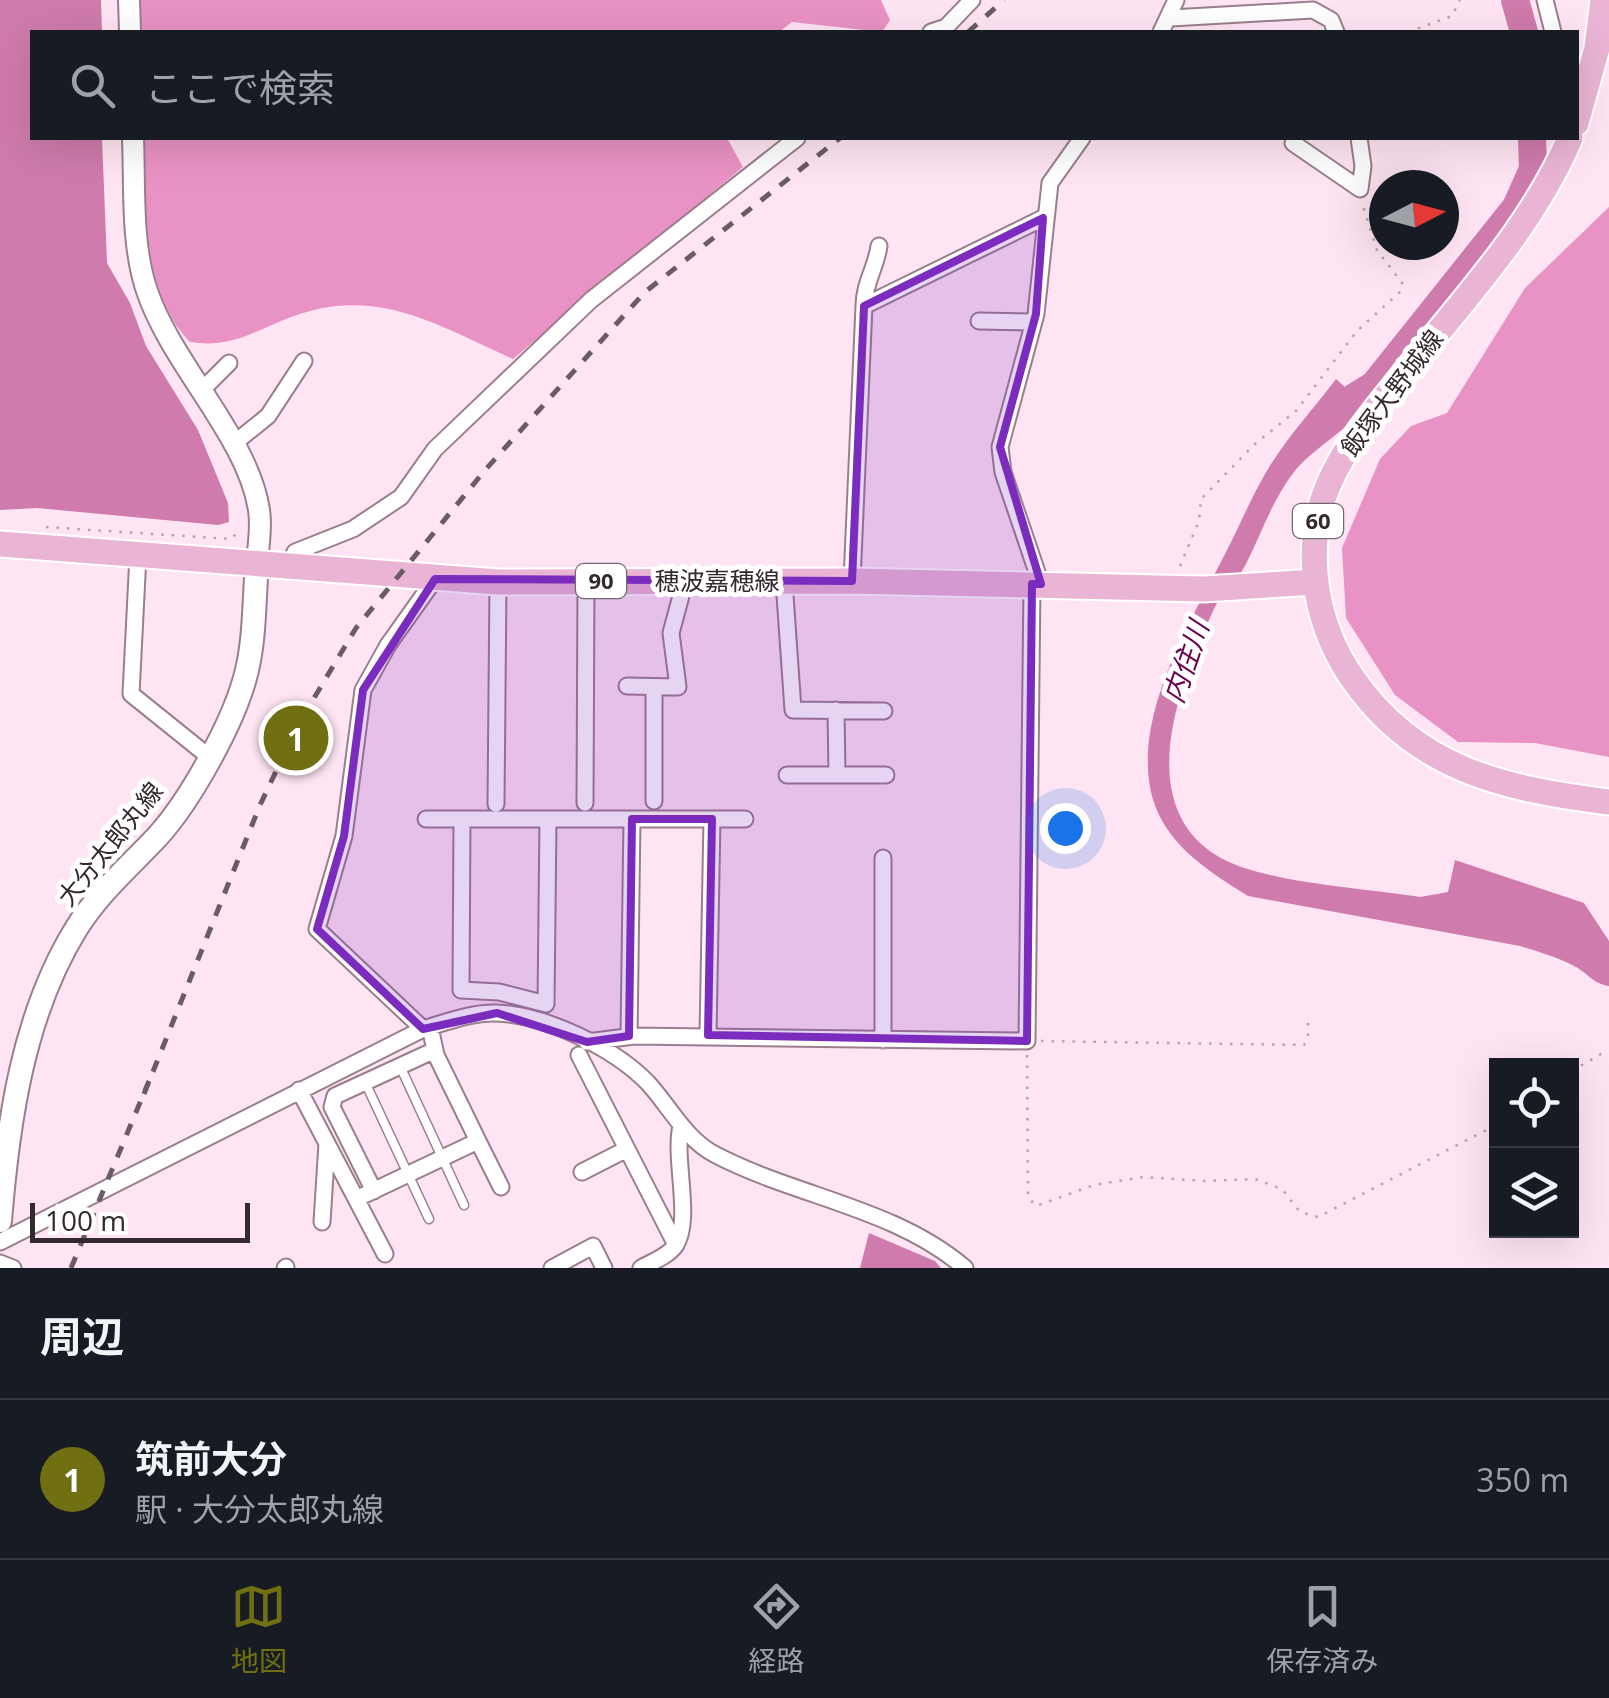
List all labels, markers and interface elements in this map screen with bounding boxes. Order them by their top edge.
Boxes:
search box [30,30,1579,140]
icon: search [65,58,120,113]
text: ここで検索 [145,61,335,113]
north arrow [1369,170,1459,260]
street label: 飯塚大野城線 [1332,322,1450,463]
road number: 60 [1293,504,1343,538]
street label: 穂波嘉穂線 [654,563,780,597]
road number: 90 [576,564,626,598]
water label: 内住川 [1153,613,1218,708]
pin: 1 [264,700,328,776]
street label: 大分太郎丸線 [49,774,170,912]
your location [1040,803,1091,854]
map controls [1489,1058,1579,1238]
button: locate [1489,1058,1579,1148]
button: layers [1489,1148,1579,1238]
scale bar [30,1198,250,1242]
text: 100 m [45,1201,126,1239]
text: 周辺 [40,1307,124,1364]
text: 筑前大分 [135,1432,287,1484]
text: 1 [63,1458,82,1501]
text: 350 m [1476,1458,1569,1501]
text: 駅 · 大分太郎丸線 [135,1487,384,1530]
tab: 地図 [231,1579,287,1679]
tab: 経路 [748,1579,804,1679]
tab: 保存済み [1266,1579,1378,1679]

